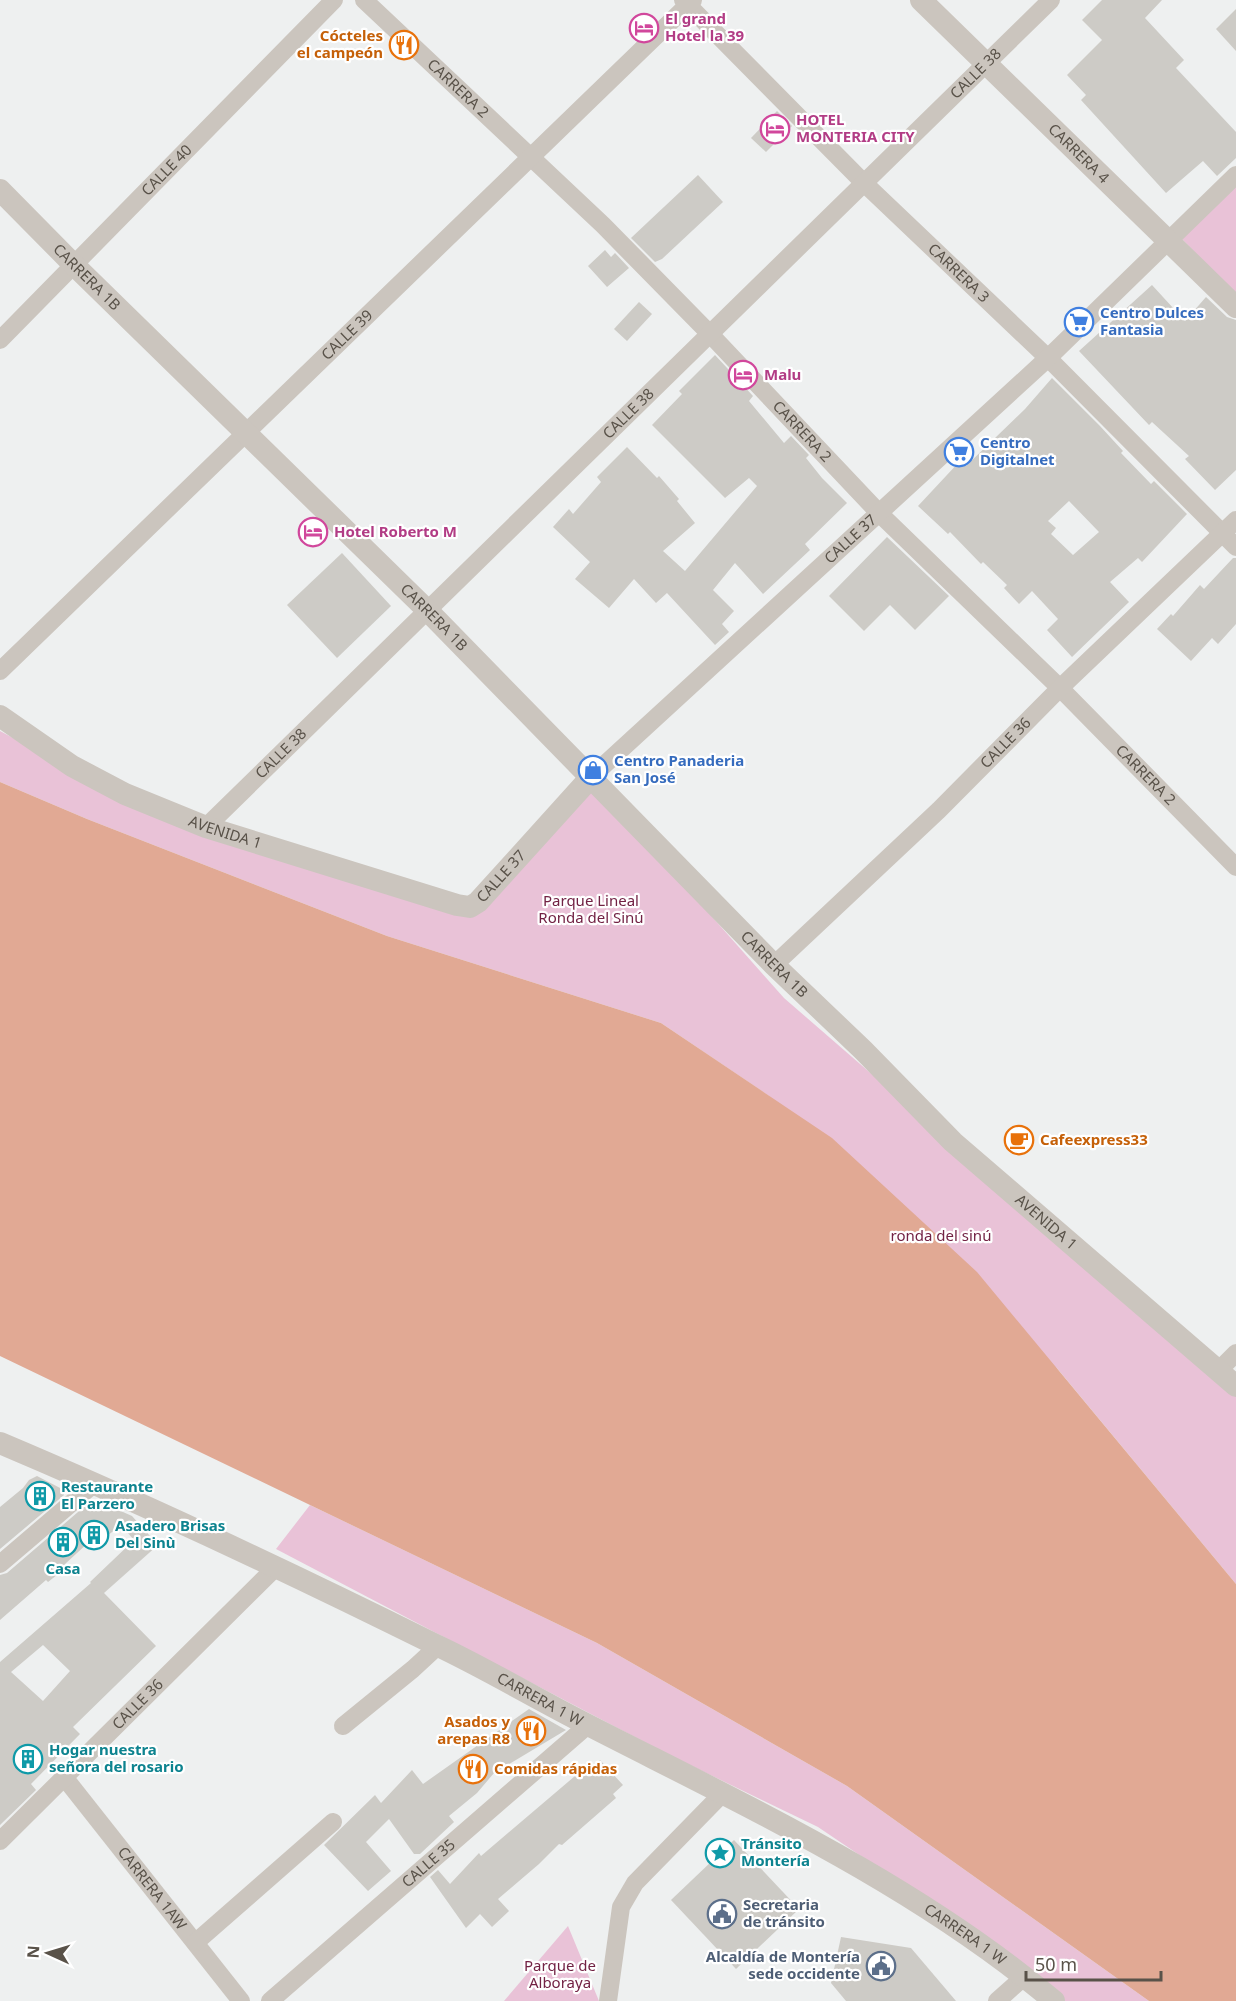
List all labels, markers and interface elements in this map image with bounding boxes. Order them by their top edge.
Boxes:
place label: El grand Hotel la 39 [665,8,745,45]
hotel icon: El grand Hotel la 39 [628,12,660,44]
place label: Cócteles el campeón [297,25,383,62]
restaurant icon: Cócteles el campeón [388,29,420,61]
street label: CALLE 38 [945,43,1005,103]
street label: CARRERA 2 [424,54,494,122]
place label: HOTEL MONTERIA CITY [796,109,915,146]
hotel icon: HOTEL MONTERIA CITY [759,113,791,145]
street label: CARRERA 4 [1045,119,1114,187]
street label: CALLE 40 [136,140,196,199]
street label: CARRERA 3 [924,238,994,306]
street label: CARRERA 1B [49,239,126,314]
place label: Centro Dulces Fantasia [1100,302,1204,339]
street label: CALLE 39 [316,305,376,364]
supermarket icon: Centro Dulces Fantasia [1063,306,1095,338]
hotel icon: Malu [727,359,759,391]
place label: Malu [764,364,801,384]
street label: CALLE 38 [598,383,658,443]
street label: CARRERA 2 [769,396,837,466]
place label: Centro Digitalnet [980,432,1055,469]
supermarket icon: Centro Digitalnet [943,436,975,468]
street label: CALLE 37 [819,509,880,567]
hotel icon: Hotel Roberto M [297,516,329,548]
place label: Hotel Roberto M [334,521,457,541]
street label: CARRERA 1B [397,579,472,655]
street label: CALLE 36 [975,712,1035,772]
street label: CALLE 38 [250,723,310,782]
street label: CARRERA 2 [1112,740,1181,809]
place label: Centro Panaderia San José [614,750,744,787]
shop icon: Centro Panaderia San José [577,754,609,786]
street label: AVENIDA 1 [186,810,264,853]
street label: CALLE 37 [471,845,529,906]
park label: Parque Lineal Ronda del Sinú [538,890,644,927]
street label: CARRERA 1B [737,926,813,1001]
cafe icon: Cafeexpress33 [1003,1124,1035,1156]
place label: Cafeexpress33 [1040,1129,1148,1149]
street label: AVENIDA 1 [1012,1189,1082,1254]
park label: ronda del sinú [891,1225,991,1245]
place label: Restaurante El Parzero [61,1476,153,1513]
building icon: Restaurante El Parzero [24,1480,56,1512]
place label: Asadero Brisas Del Sinù [115,1515,225,1552]
building icon: Asadero Brisas Del Sinù [78,1519,110,1551]
building icon: Casa [47,1526,79,1558]
place label: Casa [45,1558,81,1578]
street label: CARRERA 1 W [494,1667,587,1730]
street label: CALLE 36 [107,1674,167,1733]
place label: Asados y arepas R8 [437,1711,510,1748]
restaurant icon: Asados y arepas R8 [515,1715,547,1747]
place label: Hogar nuestra señora del rosario [49,1739,184,1776]
building icon: Hogar nuestra señora del rosario [12,1743,44,1775]
restaurant icon: Comidas rápidas [457,1753,489,1785]
place label: Comidas rápidas [494,1758,617,1778]
place label: Tránsito Montería [741,1833,810,1870]
street label: CALLE 35 [397,1834,459,1891]
place icon: Tránsito Montería [704,1837,736,1869]
street label: CARRERA 1AW [114,1842,192,1933]
place label: Secretaria de tránsito [743,1894,825,1931]
public building icon: Secretaria de tránsito [706,1898,738,1930]
street label: CARRERA 1 W [921,1898,1011,1969]
north arrow [18,1923,78,1983]
scale bar [1026,1944,1161,1982]
text: N [22,1945,44,1959]
place label: Alcaldía de Montería sede occidente [706,1946,860,1983]
public building icon: Alcaldía de Montería sede occidente [865,1950,897,1982]
text: 50 m [1035,1952,1077,1976]
park label: Parque de Alboraya [524,1955,596,1992]

